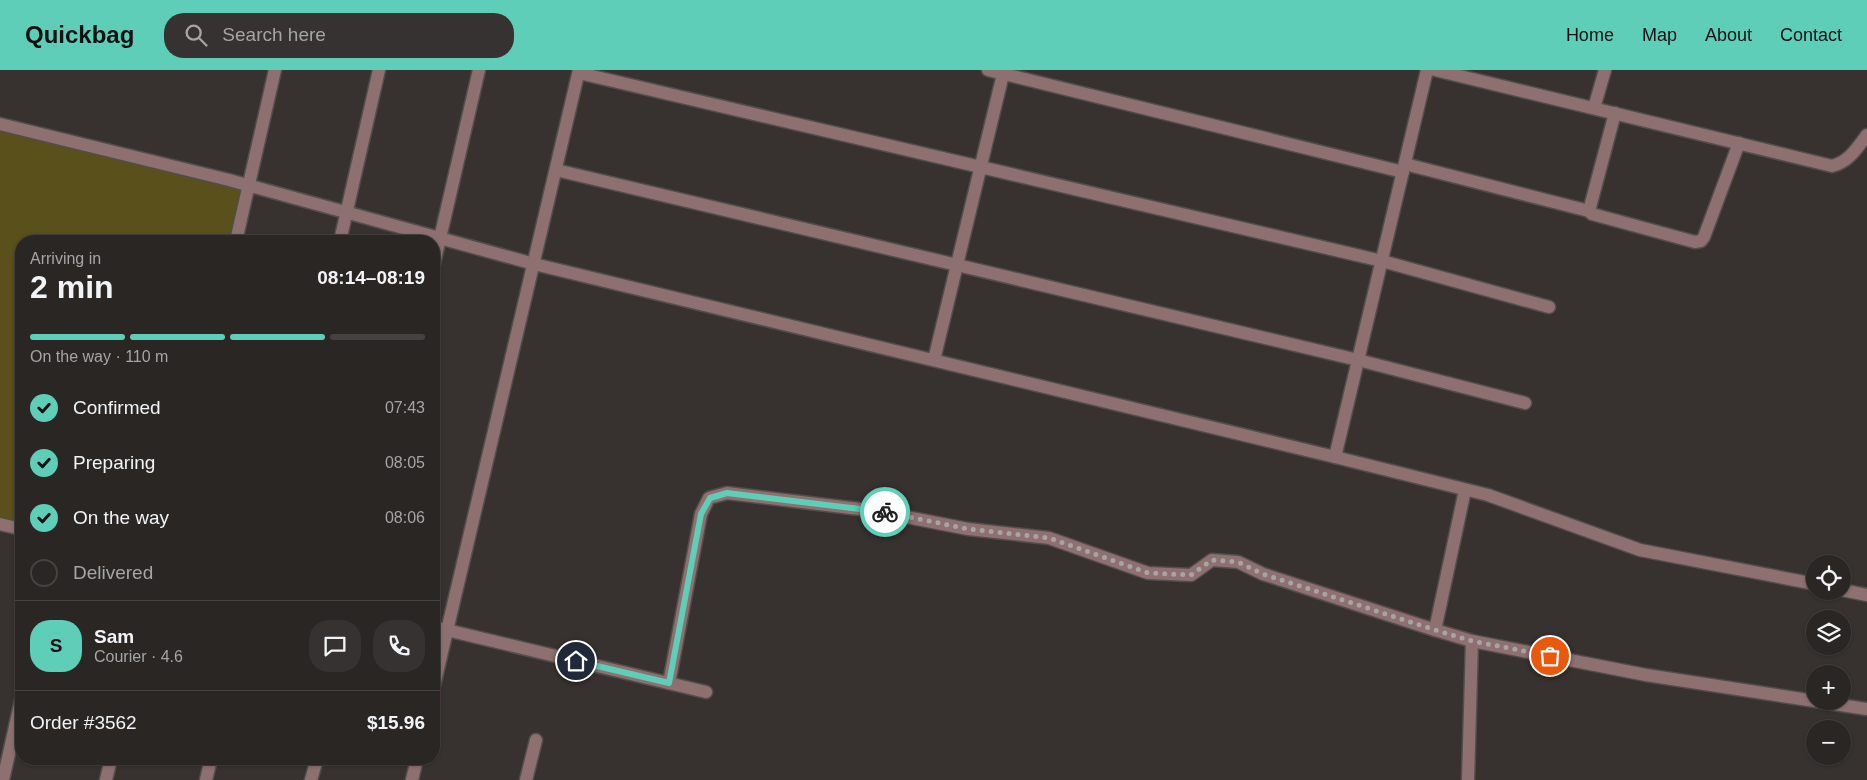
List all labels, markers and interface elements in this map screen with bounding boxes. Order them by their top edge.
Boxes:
search box [164,13,514,58]
text: Quickbag [25,21,134,48]
icon: search [182,21,210,49]
text: Search here [222,24,326,45]
text: Home [1566,25,1614,45]
text: Map [1642,25,1677,45]
text: About [1705,25,1752,45]
text: Contact [1780,25,1842,45]
text: Arriving in [30,250,101,267]
text: 08:14–08:19 [317,267,425,288]
text: 2 min [30,269,114,305]
text: On the way · 110 m [30,348,168,365]
icon: check [30,394,58,422]
text: Confirmed [73,397,161,418]
text: 07:43 [385,399,425,416]
icon: check [30,449,58,477]
text: Preparing [73,452,155,473]
text: 08:05 [385,454,425,471]
courier [860,487,910,537]
icon: bike [871,498,899,526]
icon: check [30,504,58,532]
text: On the way [73,507,169,528]
text: 08:06 [385,509,425,526]
map controls [1806,555,1851,765]
button: locate [1806,555,1851,600]
text: Delivered [73,562,153,583]
button: layers [1806,610,1851,655]
button: chat [309,620,361,672]
button: phone [373,620,425,672]
text: Sam [94,626,134,647]
text: S [50,635,62,656]
pin [1529,635,1571,677]
pin [555,640,597,682]
icon: bag [1536,642,1564,670]
icon: home [562,647,590,675]
text: Courier · 4.6 [94,648,183,665]
button: + [1806,665,1851,710]
text: Order #3562 [30,712,137,733]
text: $15.96 [367,712,425,733]
button: − [1806,720,1851,765]

